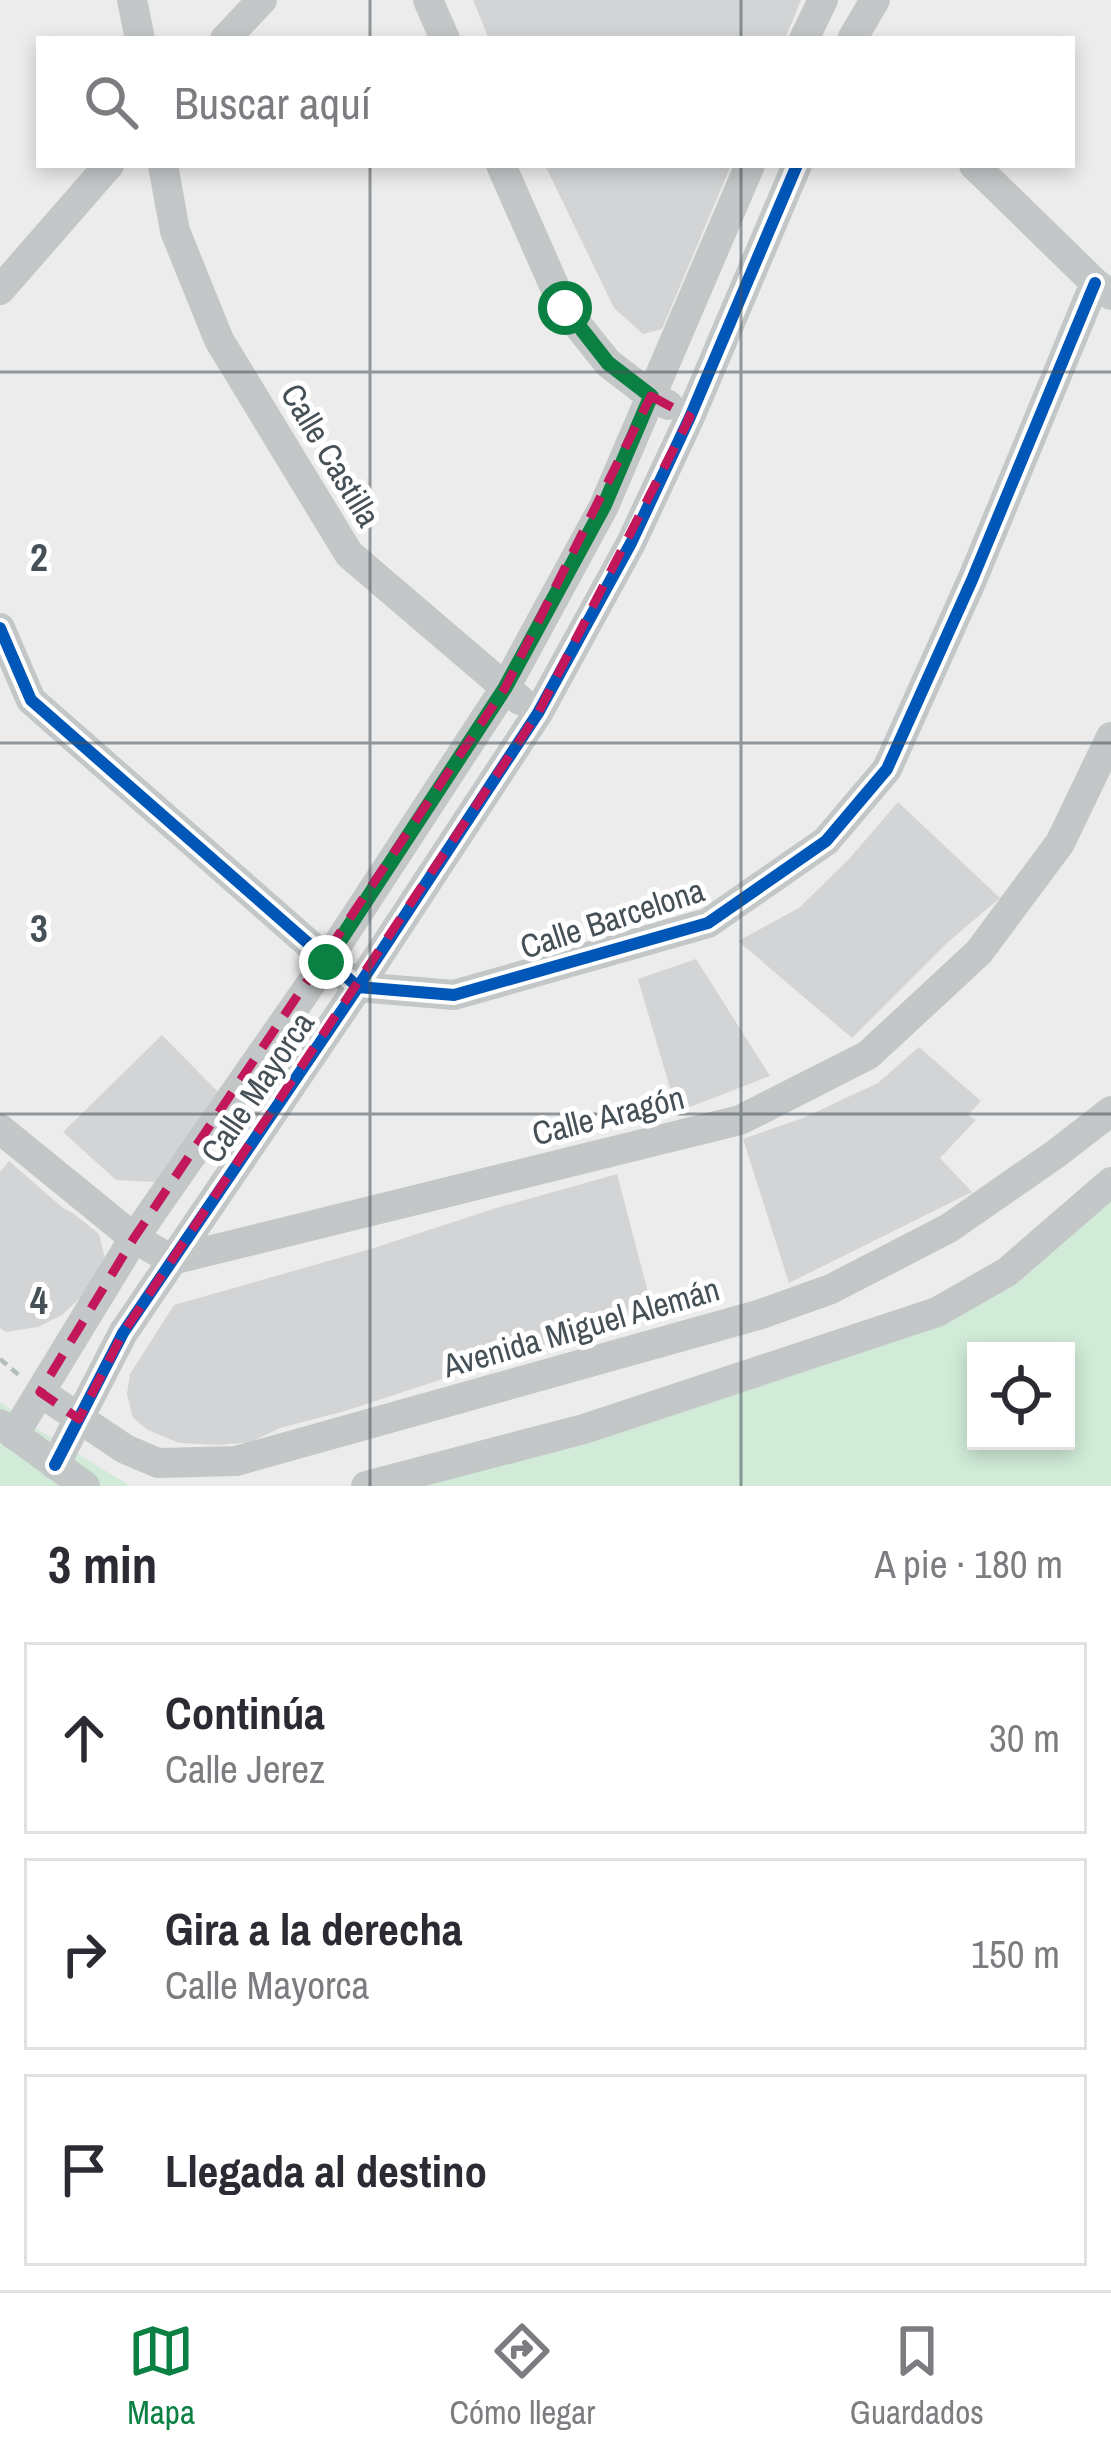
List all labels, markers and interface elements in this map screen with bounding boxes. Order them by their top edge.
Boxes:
search box [36,36,1075,168]
icon: search [78,69,144,135]
text: Buscar aquí [174,72,371,133]
route start [538,281,592,335]
street label: Calle Castilla [271,375,391,535]
text: 2 [30,531,48,583]
street label: Calle Barcelona [514,868,710,968]
text: 3 [30,902,48,954]
route end [299,935,353,989]
street label: Calle Mayorca [190,1003,324,1171]
street label: Calle Aragón [528,1075,688,1155]
street label: Avenida Miguel Alemán [437,1267,724,1388]
text: 4 [30,1274,48,1326]
map controls [967,1342,1075,1450]
button: locate [967,1342,1075,1450]
text: 3 min [48,1530,157,1599]
text: A pie · 180 m [875,1538,1063,1590]
text: Continúa [165,1682,325,1743]
icon: ahead [51,1705,117,1771]
text: 30 m [989,1712,1060,1764]
text: Calle Jerez [165,1743,325,1795]
text: Gira a la derecha [165,1898,462,1959]
icon: right [51,1921,117,1987]
text: 150 m [971,1928,1060,1980]
text: Calle Mayorca [165,1959,369,2011]
icon: arrive [51,2137,117,2203]
text: Llegada al destino [165,2140,487,2201]
tab: Mapa [127,2318,195,2434]
tab: Cómo llegar [449,2318,595,2434]
tab: Guardados [850,2318,984,2434]

